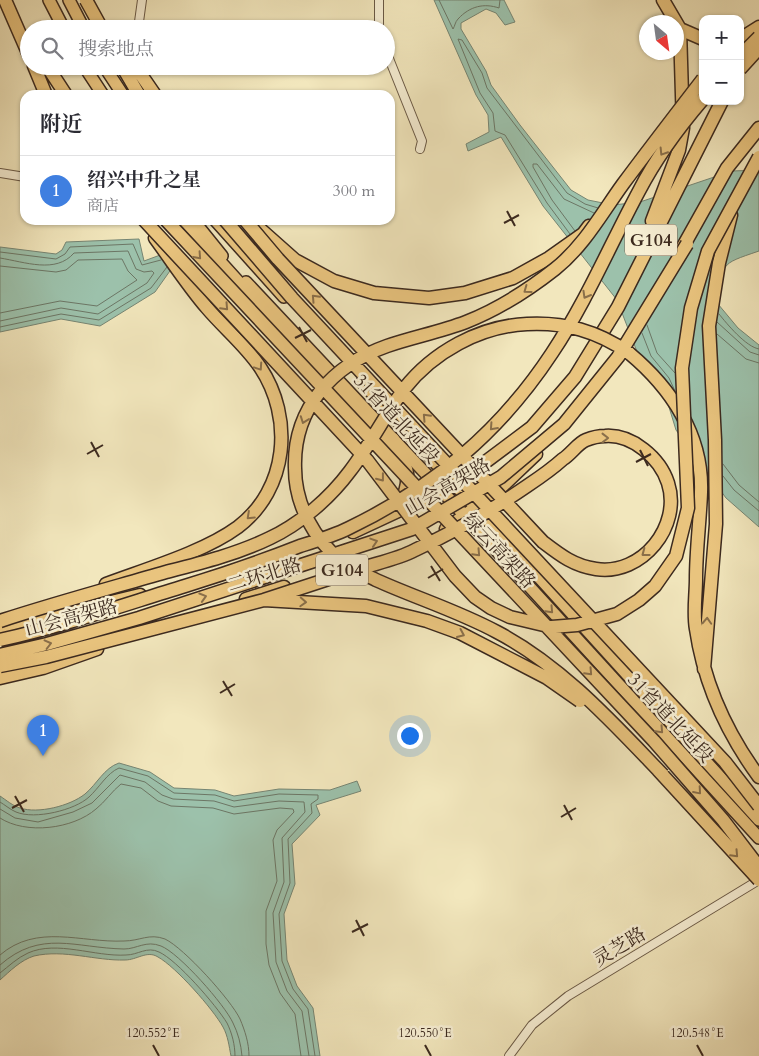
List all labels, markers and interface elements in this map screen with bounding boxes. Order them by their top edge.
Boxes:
north arrow [639,15,684,60]
map controls [699,15,744,105]
button: + [699,15,744,60]
search box [20,20,395,75]
icon: search [38,34,66,62]
text: 搜索地点 [78,36,154,62]
button: − [699,60,744,105]
text: 附近 [40,110,82,139]
one-way arrow [660,147,670,156]
text: 绍兴中升之星 [87,167,201,193]
text: 1 [52,180,60,202]
text: 300 m [333,180,375,202]
text: 商店 [87,195,119,217]
road number: G104 [625,224,677,256]
one-way arrow [192,251,201,260]
one-way arrow [523,284,533,293]
one-way arrow [582,289,592,298]
one-way arrow [312,295,321,304]
one-way arrow [219,301,228,310]
one-way arrow [253,361,262,371]
street label: 31省道北延段 [348,368,445,469]
one-way arrow [423,413,432,422]
one-way arrow [300,416,310,424]
one-way arrow [490,422,499,431]
one-way arrow [602,433,610,443]
street label: 山会高架路 [400,452,495,522]
one-way arrow [376,473,385,482]
street label: 绿云高架路 [457,507,541,594]
one-way arrow [247,510,256,519]
one-way arrow [370,538,378,548]
one-way arrow [471,547,480,556]
one-way arrow [642,548,651,556]
street label: 二环北路 [224,551,304,599]
road number: G104 [316,554,368,586]
street label: 山会高架路 [22,593,121,643]
one-way arrow [199,593,207,603]
one-way arrow [299,596,307,607]
one-way arrow [544,604,553,613]
one-way arrow [701,617,712,625]
one-way arrow [456,628,465,639]
one-way arrow [43,639,51,649]
one-way arrow [583,666,592,675]
street label: 31省道北延段 [622,667,719,768]
pin: 1 [27,715,59,756]
your location [397,723,423,749]
one-way arrow [654,724,663,733]
one-way arrow [692,786,701,795]
one-way arrow [729,848,738,857]
street label: 灵芝路 [588,921,651,973]
text: 120.552°E [126,1025,180,1041]
text: 120.550°E [398,1025,452,1041]
text: 120.548°E [670,1025,724,1041]

